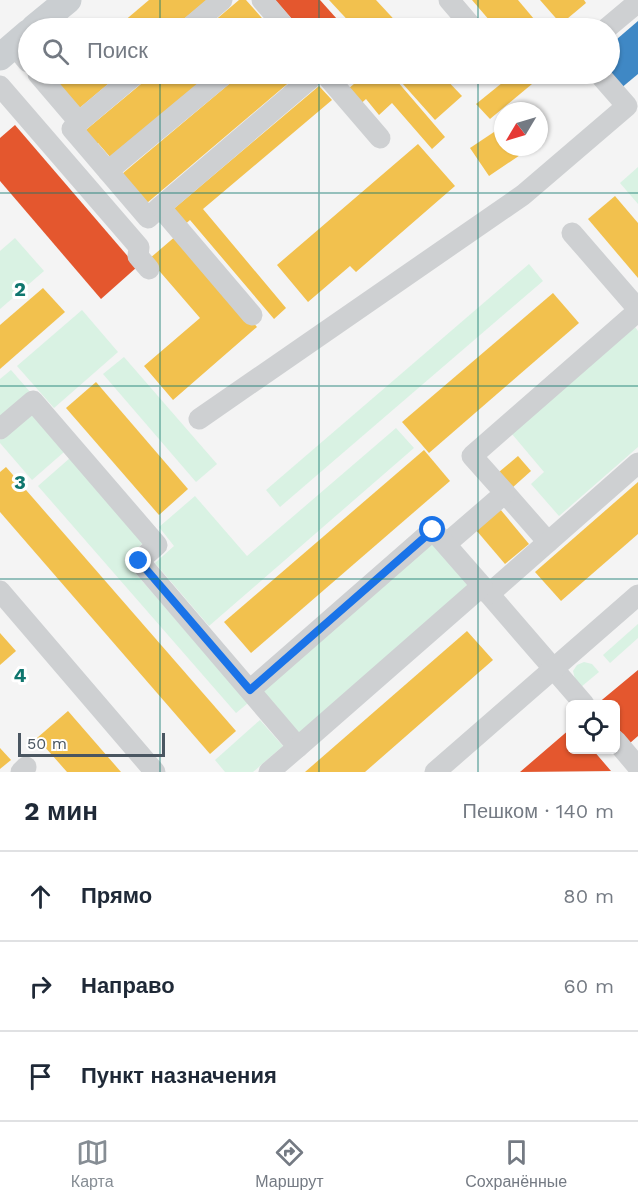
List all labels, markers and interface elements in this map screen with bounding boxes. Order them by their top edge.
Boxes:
search box [18,18,620,84]
icon: search [39,35,72,68]
text: Поиск [87,38,148,63]
north arrow [494,102,548,156]
text: 2 [14,277,26,301]
text: 3 [14,470,26,494]
route start [419,516,445,542]
route end [125,547,151,573]
text: 4 [14,663,27,687]
map controls [566,700,620,754]
button: locate [566,700,620,754]
scale bar [18,730,165,758]
text: 50 m [27,734,67,753]
text: 2 мин [24,796,98,826]
text: Пешком · 140 m [463,799,614,823]
icon: ahead [24,880,57,913]
text: Прямо [81,883,152,908]
text: 80 m [563,884,614,908]
icon: right [24,970,57,1003]
text: Направо [81,973,175,998]
text: 60 m [564,974,614,998]
icon: arrive [24,1060,57,1093]
text: Пункт назначения [81,1063,277,1088]
tab: Карта [71,1136,114,1191]
tab: Маршрут [255,1136,324,1191]
tab: Сохранённые [465,1136,567,1191]

